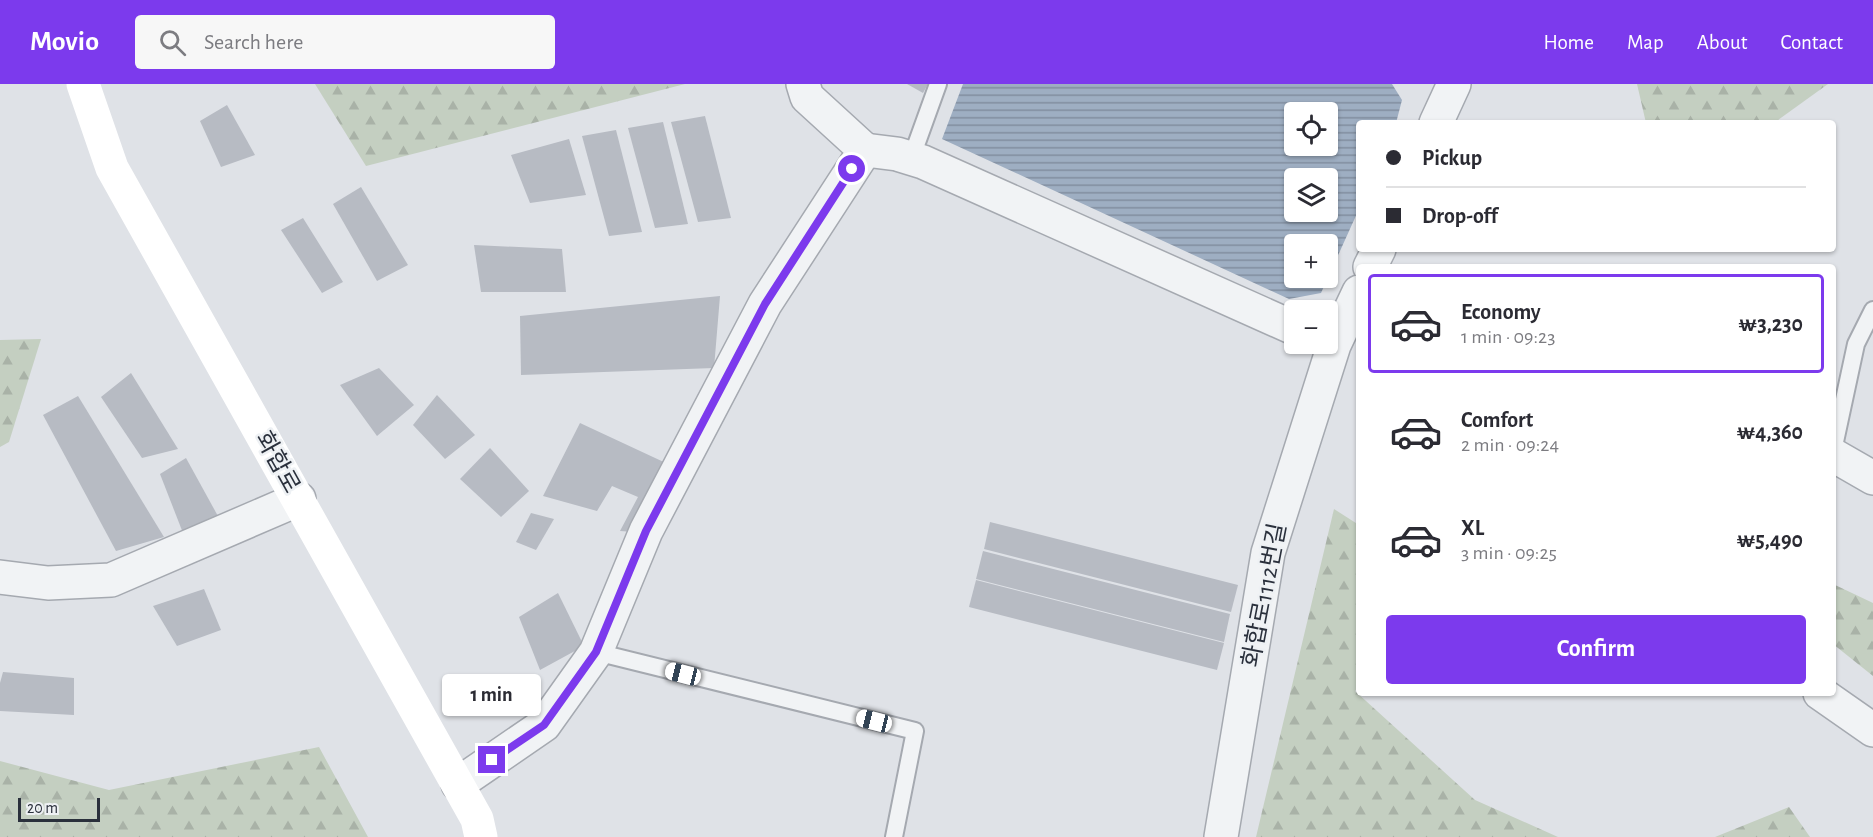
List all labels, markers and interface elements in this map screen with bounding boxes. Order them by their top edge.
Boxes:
search box [135,15,555,69]
icon: search [156,26,189,59]
text: Movio [30,28,99,56]
text: Search here [204,31,303,53]
text: Home [1543,32,1594,53]
text: Map [1627,32,1664,53]
text: About [1697,32,1747,53]
text: Contact [1780,32,1843,53]
map controls [1284,102,1338,354]
button: locate [1284,102,1338,156]
text: Pickup [1422,147,1482,169]
route start [838,155,865,182]
button: layers [1284,168,1338,222]
text: Drop-off [1422,205,1498,227]
button: + [1284,234,1338,288]
icon: car [1389,297,1443,351]
button: − [1284,300,1338,354]
text: Economy [1461,301,1541,323]
text: ₩3,230 [1738,313,1803,335]
text: 1 min · 09:23 [1461,327,1555,347]
icon: car [1389,405,1443,459]
text: Comfort [1461,409,1533,431]
text: ₩4,360 [1736,421,1803,443]
street label: 화합로 [251,427,305,497]
text: 2 min · 09:24 [1461,435,1559,455]
icon: car [1389,513,1443,567]
text: XL [1461,517,1484,539]
street label: 화합로1112번길 [1237,521,1291,669]
text: ₩5,490 [1736,529,1803,551]
text: 3 min · 09:25 [1461,543,1557,563]
button: Confirm [1386,615,1806,684]
car [663,661,703,687]
callout: 1 min [442,673,542,715]
text: 1 min [470,685,513,705]
car [854,708,894,734]
route end [478,746,505,773]
scale bar [18,795,100,822]
text: 20 m [27,800,58,816]

